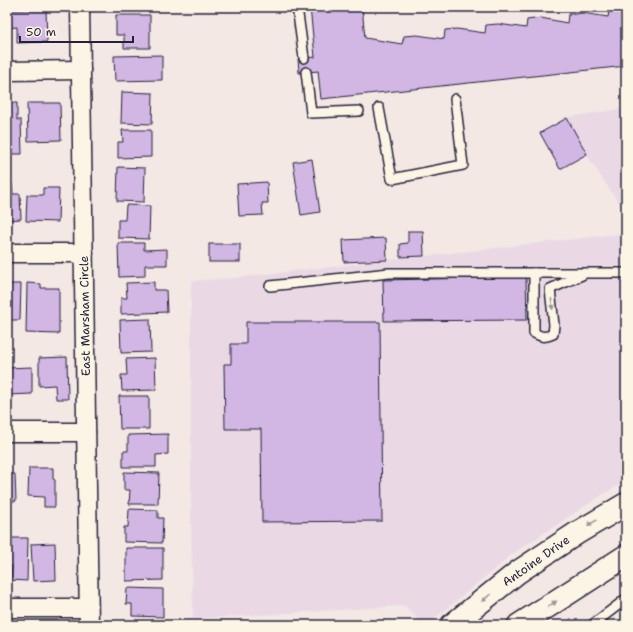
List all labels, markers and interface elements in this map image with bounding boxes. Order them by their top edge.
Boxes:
scale bar [20,18,133,44]
text: 50 m [26,24,56,40]
street label: East Marsham Circle [76,256,94,376]
one-way arrow [549,298,555,310]
one-way arrow [587,520,598,527]
street label: Antoine Drive [499,532,573,590]
one-way arrow [480,593,491,602]
one-way arrow [547,600,557,608]

